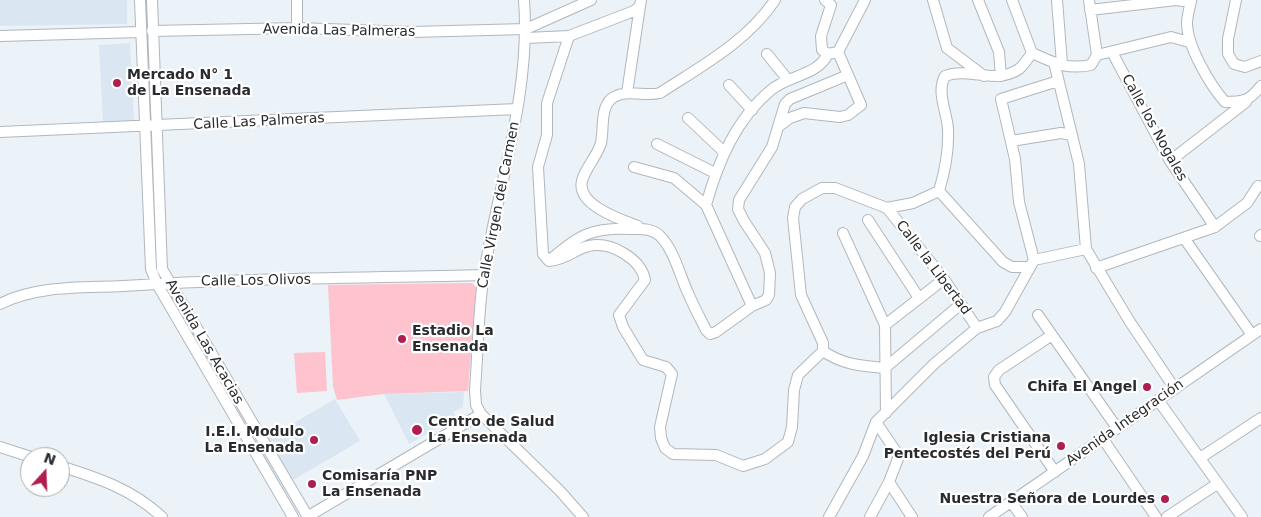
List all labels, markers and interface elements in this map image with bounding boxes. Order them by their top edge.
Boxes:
street label: Avenida Las Palmeras [263,21,415,41]
place label: Mercado N° 1 de La Ensenada [127,67,251,100]
street label: Calle los Nogales [1118,72,1190,184]
marker: Mercado N° 1 de La Ensenada [111,77,123,89]
street label: Calle Las Palmeras [193,110,325,134]
street label: Calle Virgen del Carmen [475,120,523,290]
street label: Calle la Libertad [892,217,974,319]
street label: Calle Los Olivos [201,272,311,290]
street label: Avenida Las Acacias [161,277,247,407]
place label: Estadio La Ensenada [412,323,494,356]
marker: Estadio La Ensenada [396,333,408,345]
street label: Avenida Integración [1063,376,1187,470]
place label: Chifa El Angel [1027,379,1137,395]
marker: Chifa El Angel [1141,381,1153,393]
place label: Centro de Salud La Ensenada [428,414,555,447]
marker: Centro de Salud La Ensenada [410,423,424,437]
place label: I.E.I. Modulo La Ensenada [205,424,304,457]
place label: Iglesia Cristiana Pentecostés del Perú [884,430,1051,462]
marker: I.E.I. Modulo La Ensenada [308,434,320,446]
marker: Iglesia Cristiana Pentecostés del Perú [1055,440,1067,452]
north arrow [20,447,70,497]
text: N [42,449,58,468]
place label: Comisaría PNP La Ensenada [322,468,437,501]
marker: Comisaría PNP La Ensenada [306,478,318,490]
place label: Nuestra Señora de Lourdes [940,491,1155,507]
marker: Nuestra Señora de Lourdes [1159,493,1171,505]

